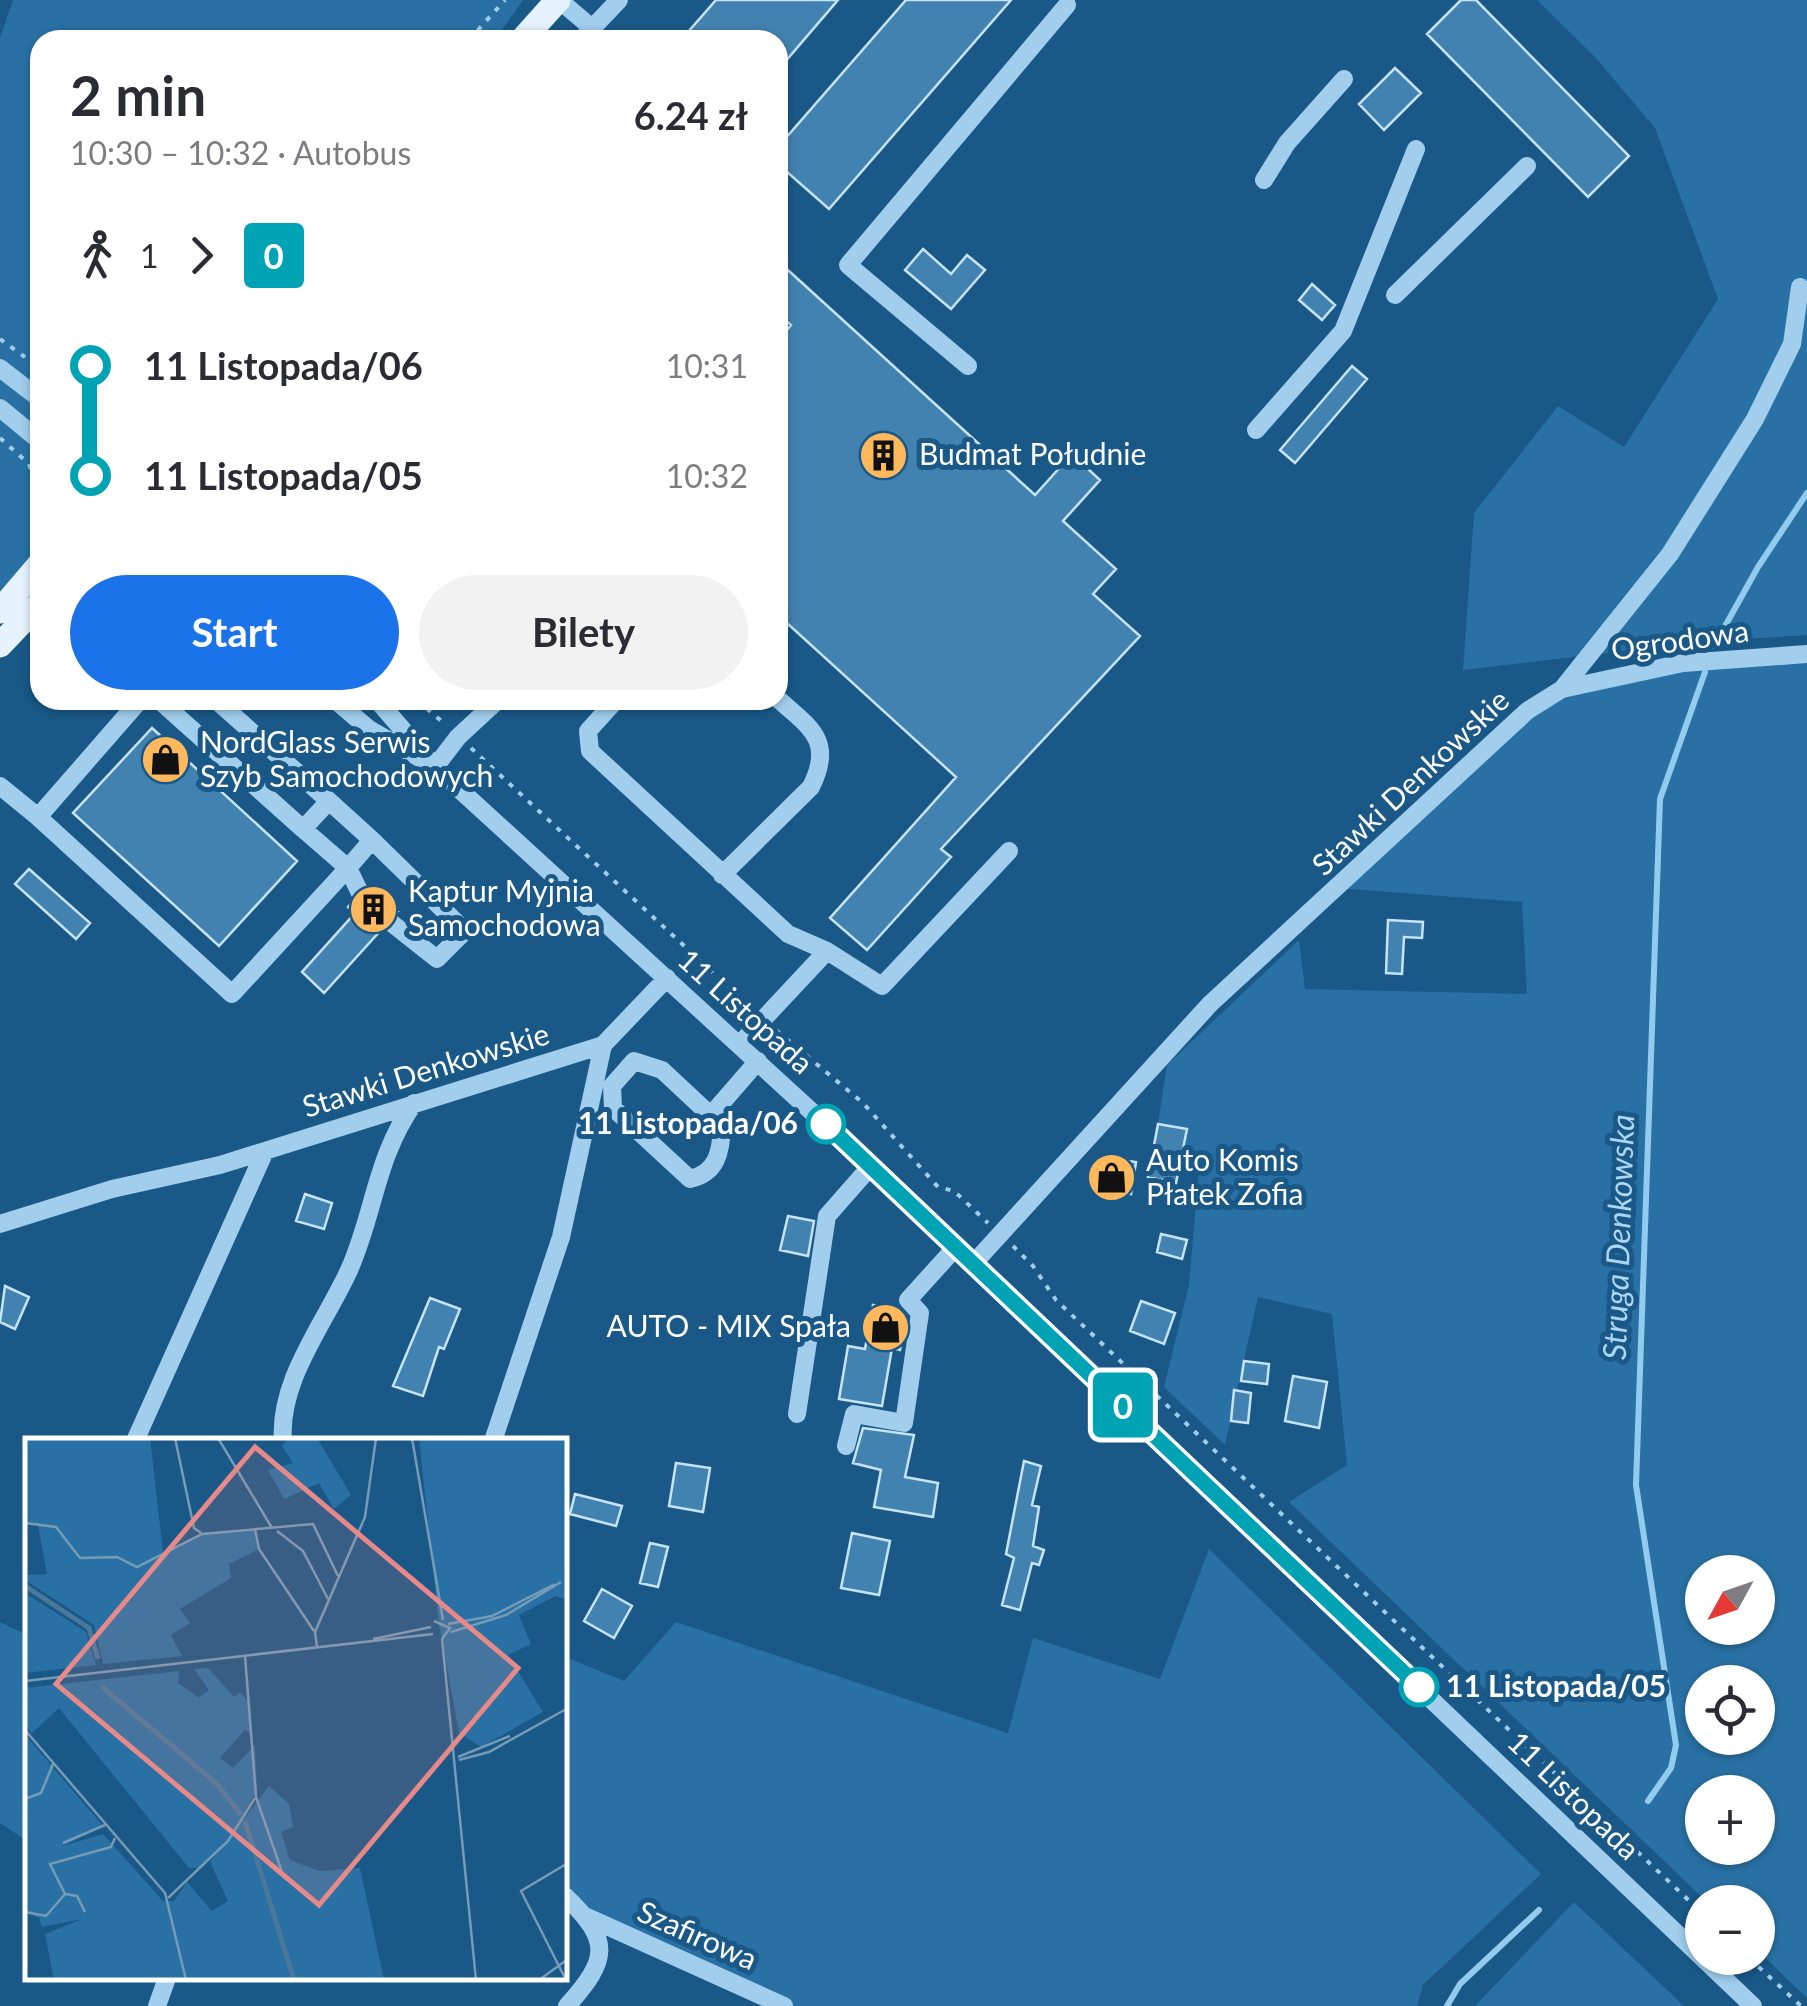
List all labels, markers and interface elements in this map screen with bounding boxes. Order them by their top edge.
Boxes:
text: 2 min [70,62,206,128]
text: 6.24 zł [634,92,748,138]
text: 10:30 – 10:32 · Autobus [70,133,411,172]
icon: walk [70,228,125,283]
icon: forward [174,228,229,283]
text: 0 [264,234,284,276]
text: 1 [140,236,159,275]
text: 11 Listopada/06 [144,342,423,388]
text: 10:31 [666,346,748,385]
building icon: Budmat Południe [858,429,910,481]
place label: Budmat Południe [919,435,1146,471]
text: 11 Listopada/05 [144,452,423,498]
text: 10:32 [666,456,748,495]
button: Start [70,575,399,690]
button: Bilety [419,575,748,690]
street label: Ogrodowa [1609,612,1751,666]
street label: Stawki Denkowskie [1304,681,1516,882]
place label: NordGlass Serwis Szyb Samochodowych [200,723,493,793]
shop icon: NordGlass Serwis Szyb Samochodowych [139,734,191,786]
place label: Kaptur Myjnia Samochodowa [408,872,601,942]
building icon: Kaptur Myjnia Samochodowa [347,883,399,935]
street label: 11 Listopada [671,941,821,1080]
street label: Stawki Denkowskie [298,1014,553,1124]
place label: 11 Listopada/06 [578,1104,798,1140]
marker: 11 Listopada/06 [807,1105,845,1143]
water label: Struga Denkowska [1594,1113,1641,1360]
place label: Auto Komis Płatek Zofia [1146,1141,1303,1211]
shop icon: Auto Komis Płatek Zofia [1085,1152,1137,1204]
shop icon: AUTO - MIX Spała [860,1301,912,1353]
place label: AUTO - MIX Spała [607,1307,851,1343]
line badge: 0 [1090,1372,1156,1438]
text: 0 [1113,1384,1133,1426]
inset map [25,1438,568,1981]
north arrow [1685,1555,1775,1645]
map controls [1685,1555,1775,1975]
button: locate [1685,1665,1775,1755]
place label: 11 Listopada/05 [1446,1667,1666,1703]
marker: 11 Listopada/05 [1400,1668,1438,1706]
street label: 11 Listopada [1501,1723,1648,1866]
button: + [1685,1775,1775,1865]
button: − [1685,1885,1775,1975]
street label: Szafirowa [633,1892,763,1976]

